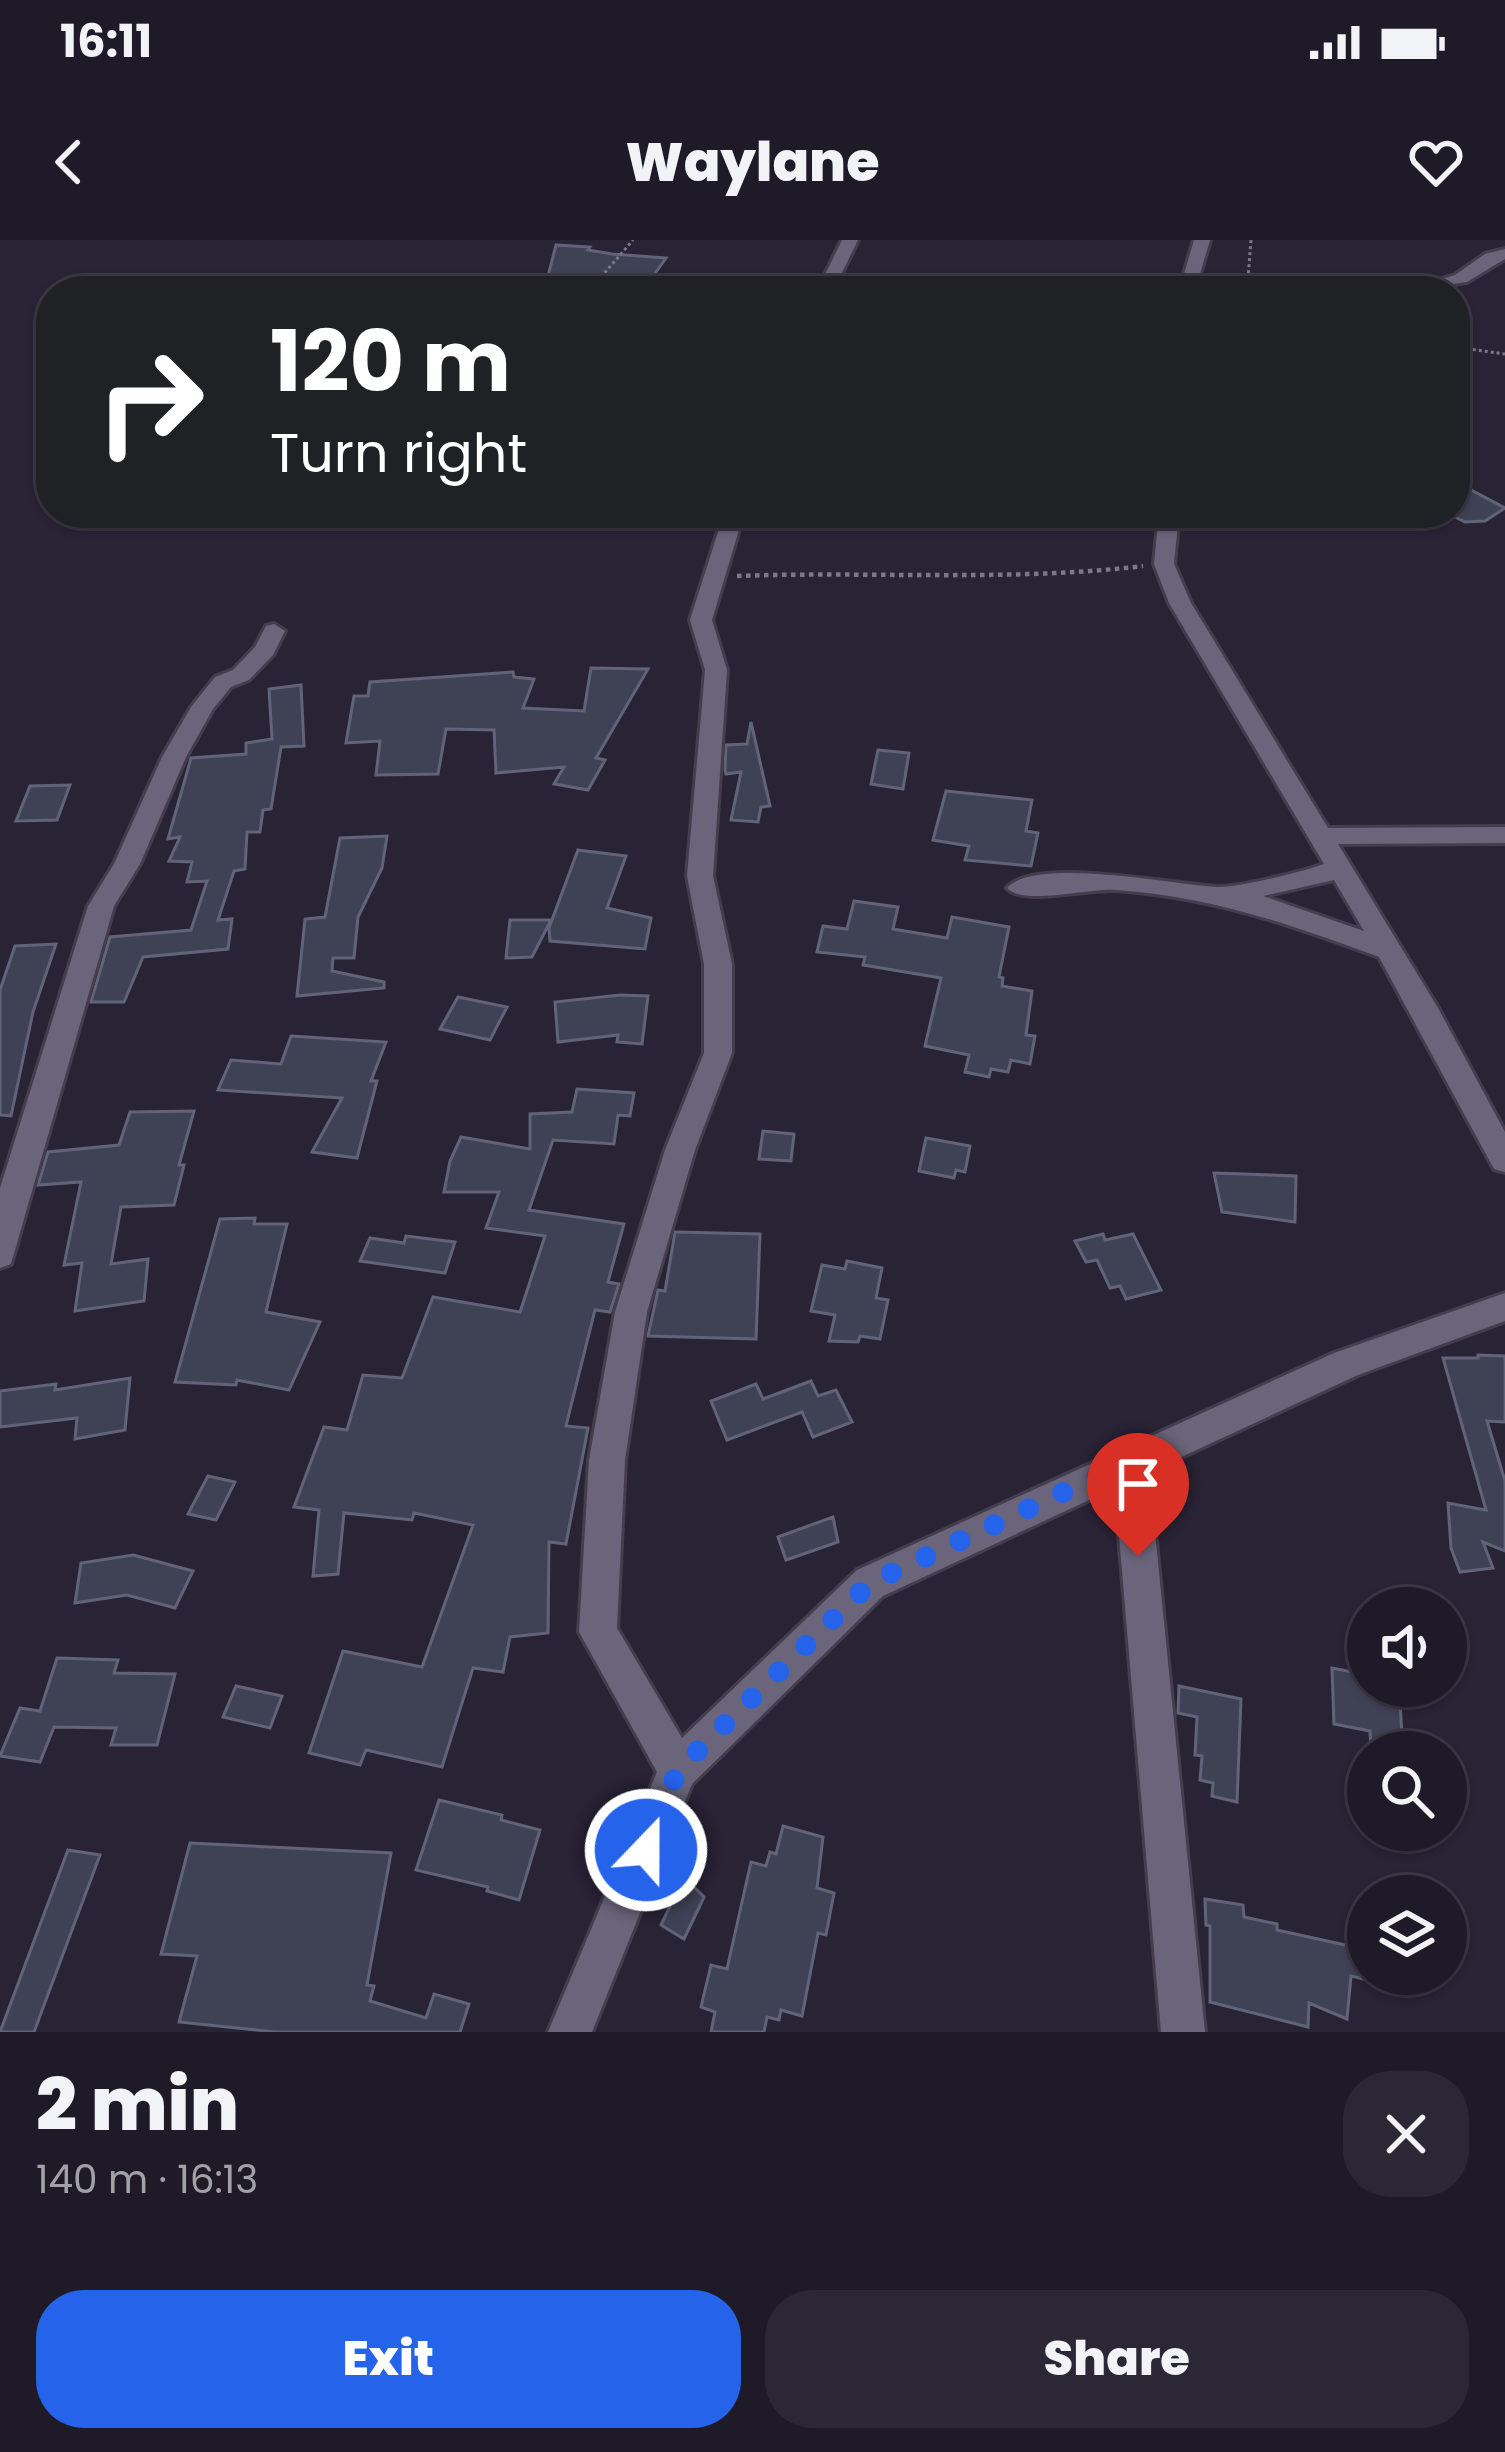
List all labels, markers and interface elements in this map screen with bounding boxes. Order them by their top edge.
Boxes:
text: 16:11 [60,10,152,73]
text: Waylane [626,124,879,200]
icon: back [36,129,102,195]
icon: heart [1403,129,1469,195]
text: 120 m [270,303,511,420]
icon: right [72,324,228,480]
text: Turn right [270,415,527,491]
pin [1087,1433,1189,1556]
icon: arrive [1105,1451,1171,1517]
map controls [1347,1587,1467,1995]
button: sound [1347,1587,1467,1707]
button: search [1347,1731,1467,1851]
position arrow [583,1787,709,1913]
button: layers [1347,1875,1467,1995]
text: 2 min [36,2054,239,2155]
button: close [1343,2071,1469,2197]
text: 140 m · 16:13 [36,2152,258,2207]
button: Exit [36,2290,741,2428]
button: Share [765,2290,1469,2428]

